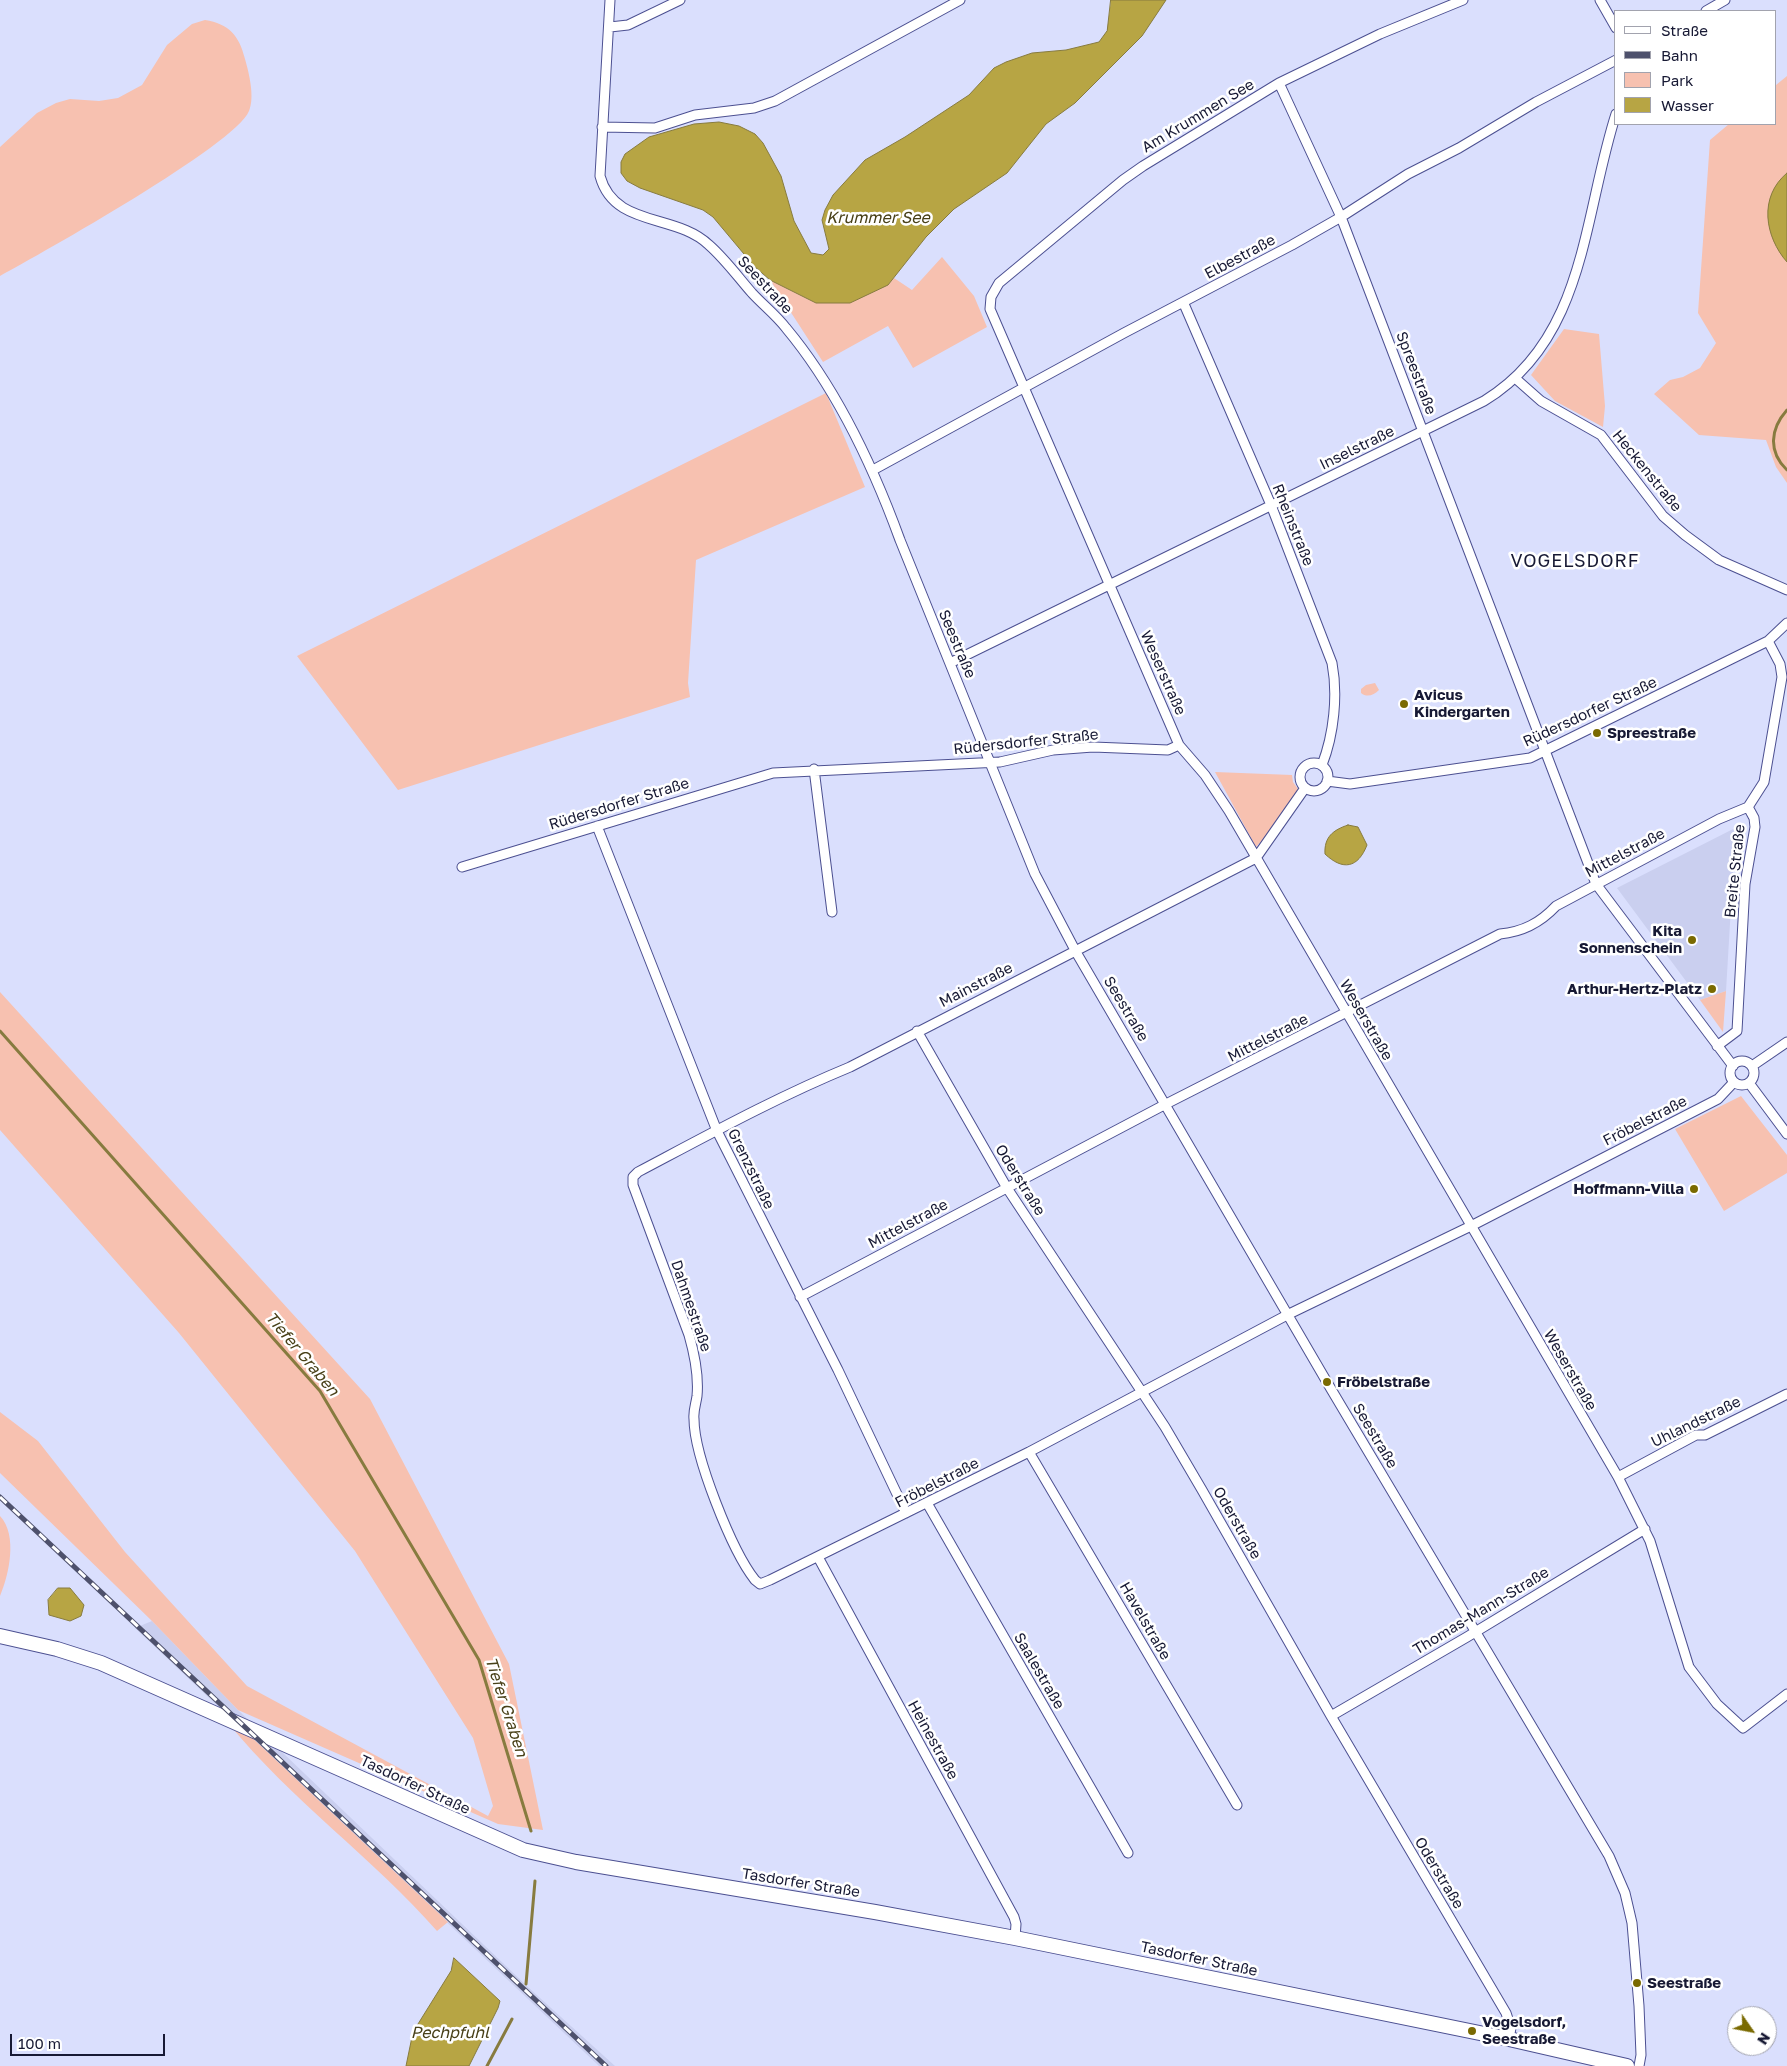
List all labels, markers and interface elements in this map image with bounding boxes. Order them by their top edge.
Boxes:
legend [1614,10,1777,125]
text: Straße [1661,21,1708,39]
text: Bahn [1661,46,1698,64]
text: Park [1661,71,1693,89]
street label: Am Krummen See [1139,75,1257,157]
text: Wasser [1661,96,1714,114]
water label: Krummer See [826,208,930,228]
street label: Elbestraße [1202,231,1278,283]
street label: Seestraße [734,252,796,318]
street label: Spreestraße [1392,329,1440,417]
street label: Inselstraße [1317,422,1397,474]
street label: Heckenstraße [1609,427,1685,515]
street label: Rheinstraße [1268,481,1318,569]
district label: VOGELSDORF [1509,550,1641,572]
street label: Seestraße [935,607,979,681]
street label: Weserstraße [1136,628,1190,718]
street label: Rüdersdorfer Straße [1520,673,1660,751]
place label: Avicus Kindergarten [1414,686,1510,721]
marker: Avicus Kindergarten [1398,698,1410,710]
place label: Spreestraße [1607,724,1696,742]
street label: Rüdersdorfer Straße [953,725,1099,759]
marker: Spreestraße [1591,727,1603,739]
street label: Rüdersdorfer Straße [547,774,691,834]
street label: Breite Straße [1721,823,1749,919]
street label: Mittelstraße [1582,824,1668,882]
place label: Kita Sonnenschein [1579,922,1682,957]
marker: Kita Sonnenschein [1686,934,1698,946]
street label: Mainstraße [936,959,1016,1011]
street label: Seestraße [1100,973,1152,1045]
street label: Weserstraße [1336,976,1396,1064]
place label: Arthur-Hertz-Platz [1567,980,1702,998]
marker: Arthur-Hertz-Platz [1706,983,1718,995]
street label: Mittelstraße [1225,1010,1311,1066]
street label: Fröbelstraße [1600,1092,1690,1150]
street label: Grenzstraße [724,1126,778,1212]
street label: Oderstraße [991,1141,1049,1219]
place label: Hoffmann-Villa [1573,1180,1684,1198]
marker: Hoffmann-Villa [1688,1183,1700,1195]
street label: Mittelstraße [865,1195,951,1253]
street label: Dahmestraße [667,1258,715,1354]
water label: Tiefer Graben [261,1308,343,1400]
street label: Weserstraße [1540,1326,1600,1414]
place label: Fröbelstraße [1337,1373,1430,1391]
marker: Fröbelstraße [1321,1376,1333,1388]
street label: Uhlandstraße [1648,1393,1744,1451]
street label: Seestraße [1349,1400,1401,1472]
street label: Fröbelstraße [892,1454,982,1512]
street label: Oderstraße [1209,1484,1265,1562]
street label: Thomas-Mann-Straße [1410,1563,1552,1659]
street label: Havelstraße [1116,1579,1174,1663]
street label: Saalestraße [1010,1630,1068,1712]
water label: Tiefer Graben [481,1655,531,1759]
street label: Heinestraße [904,1697,962,1783]
street label: Tasdorfer Straße [357,1752,473,1818]
street label: Oderstraße [1411,1834,1467,1912]
street label: Tasdorfer Straße [741,1865,861,1901]
street label: Tasdorfer Straße [1139,1938,1259,1980]
place label: Seestraße [1647,1974,1721,1992]
marker: Seestraße [1631,1977,1643,1989]
north arrow [1727,2006,1777,2056]
place label: Vogelsdorf, Seestraße [1482,2013,1566,2048]
water label: Pechpfuhl [411,2023,489,2043]
scale bar [12,2024,168,2056]
marker: Vogelsdorf, Seestraße [1466,2025,1478,2037]
text: N [1754,2030,1774,2048]
text: 100 m [18,2034,61,2052]

